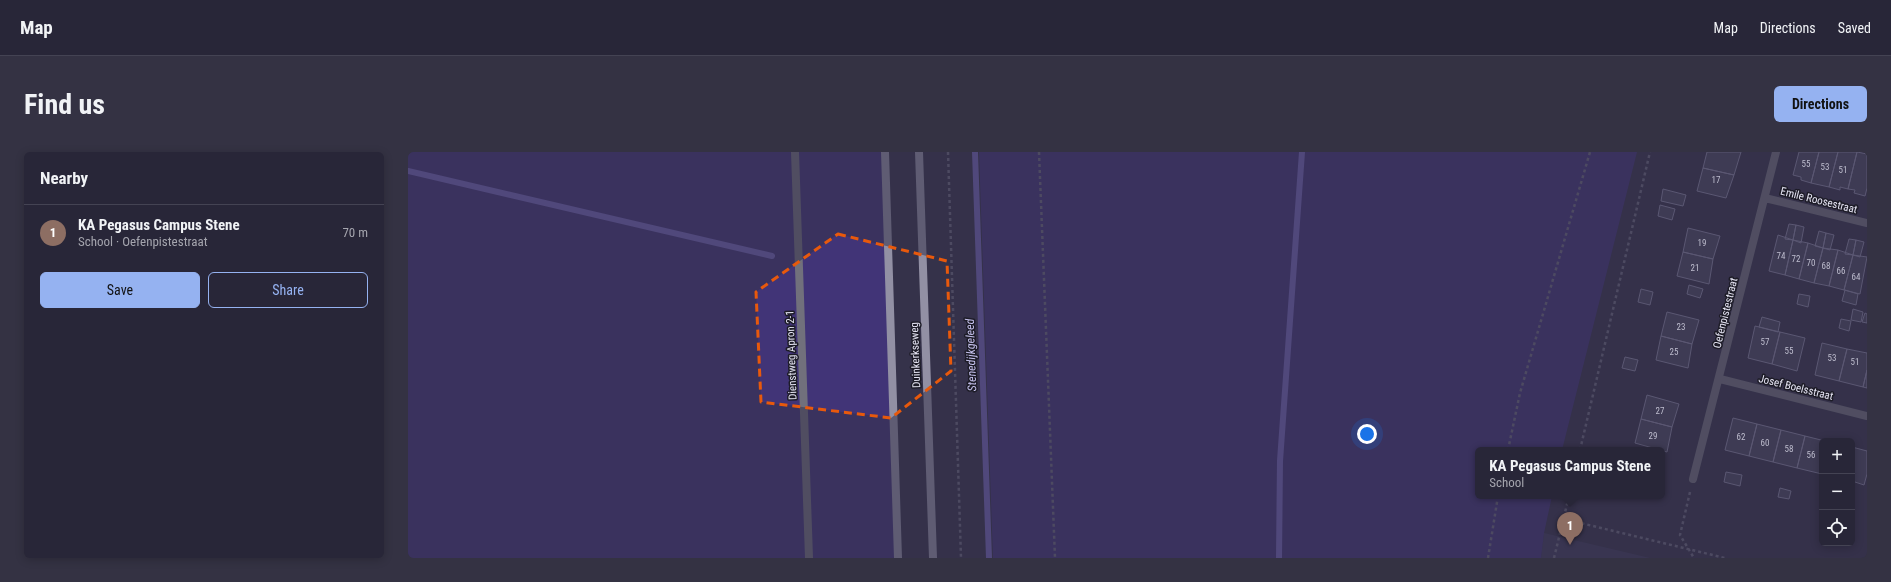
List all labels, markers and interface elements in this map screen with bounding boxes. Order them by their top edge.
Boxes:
text: Map [20,16,53,39]
text: Map [1714,20,1738,36]
text: Directions [1760,20,1816,36]
text: Saved [1838,20,1871,36]
button: Directions [1774,86,1867,122]
text: Find us [24,88,105,121]
house number: 55 [1802,159,1811,169]
house number: 53 [1821,162,1829,172]
house number: 51 [1839,165,1847,175]
text: Nearby [40,168,88,188]
house number: 17 [1712,175,1721,185]
street label: Emile Roosestraat [1779,185,1859,216]
text: KA Pegasus Campus Stene [78,216,240,234]
text: 1 [50,225,56,240]
text: 70 m [342,225,368,240]
text: School · Oefenpistestraat [78,234,208,249]
house number: 19 [1698,238,1706,248]
house number: 74 [1777,251,1786,261]
house number: 72 [1792,254,1801,264]
house number: 70 [1807,258,1815,268]
house number: 68 [1822,261,1830,271]
house number: 21 [1691,263,1699,273]
house number: 66 [1837,266,1845,276]
button: Save [40,272,200,308]
button: Share [208,272,368,308]
house number: 64 [1852,272,1861,282]
street label: Oefenpistestraat [1710,277,1741,350]
street label: Dienstweg Apron 2-1 [783,310,800,400]
water label: Stenedijkgeleed [963,318,979,392]
street label: Duinkerkseweg [908,322,923,388]
house number: 23 [1677,322,1685,332]
house number: 57 [1761,337,1770,347]
house number: 55 [1785,346,1794,356]
house number: 25 [1670,347,1679,357]
house number: 53 [1828,353,1836,363]
house number: 51 [1851,357,1859,367]
street label: Josef Boelsstraat [1757,372,1835,403]
house number: 27 [1656,406,1665,416]
your location [1357,424,1377,444]
house number: 29 [1649,431,1657,441]
house number: 62 [1737,432,1746,442]
house number: 60 [1761,438,1769,448]
map controls [1819,438,1855,546]
button: + [1819,438,1855,474]
house number: 58 [1785,444,1793,454]
popup [1475,447,1665,499]
house number: 56 [1807,450,1815,460]
text: KA Pegasus Campus Stene [1489,457,1651,475]
button: − [1819,474,1855,510]
text: School [1489,475,1524,490]
button: locate [1819,510,1855,546]
pin: 1 [1557,512,1583,545]

